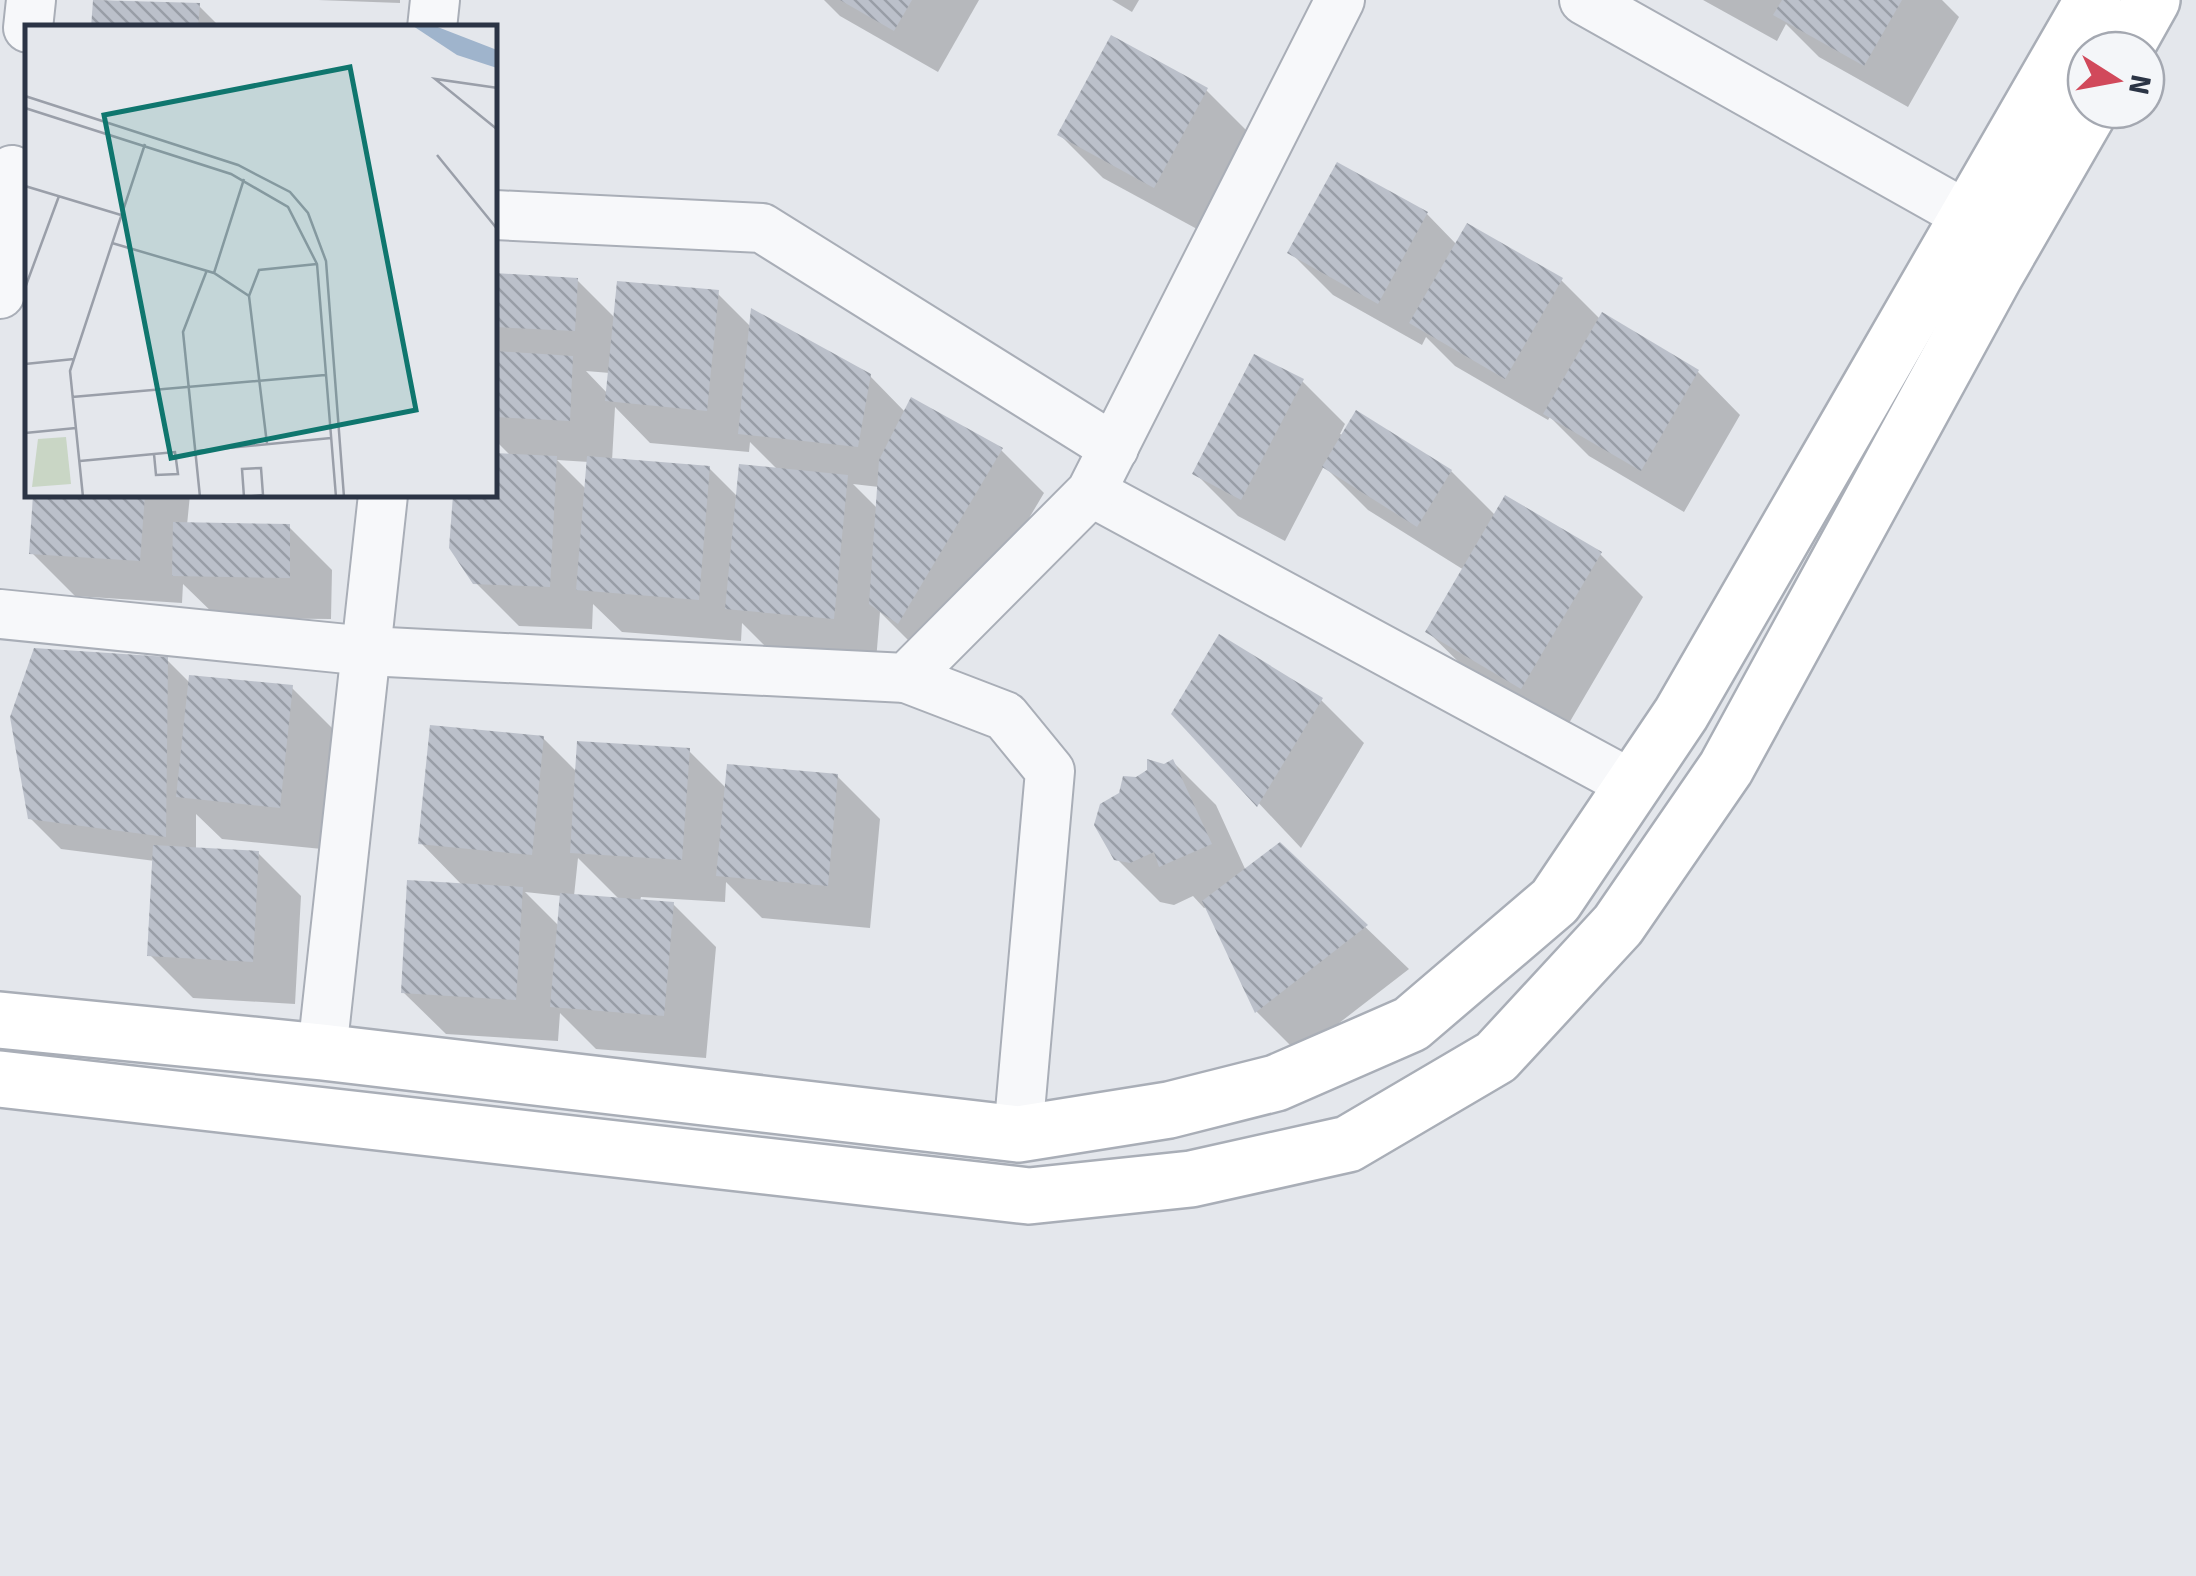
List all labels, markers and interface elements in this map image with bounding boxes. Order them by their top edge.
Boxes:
inset map [25,25,498,498]
north arrow [2066,30,2166,130]
text: N [2121,72,2158,97]

